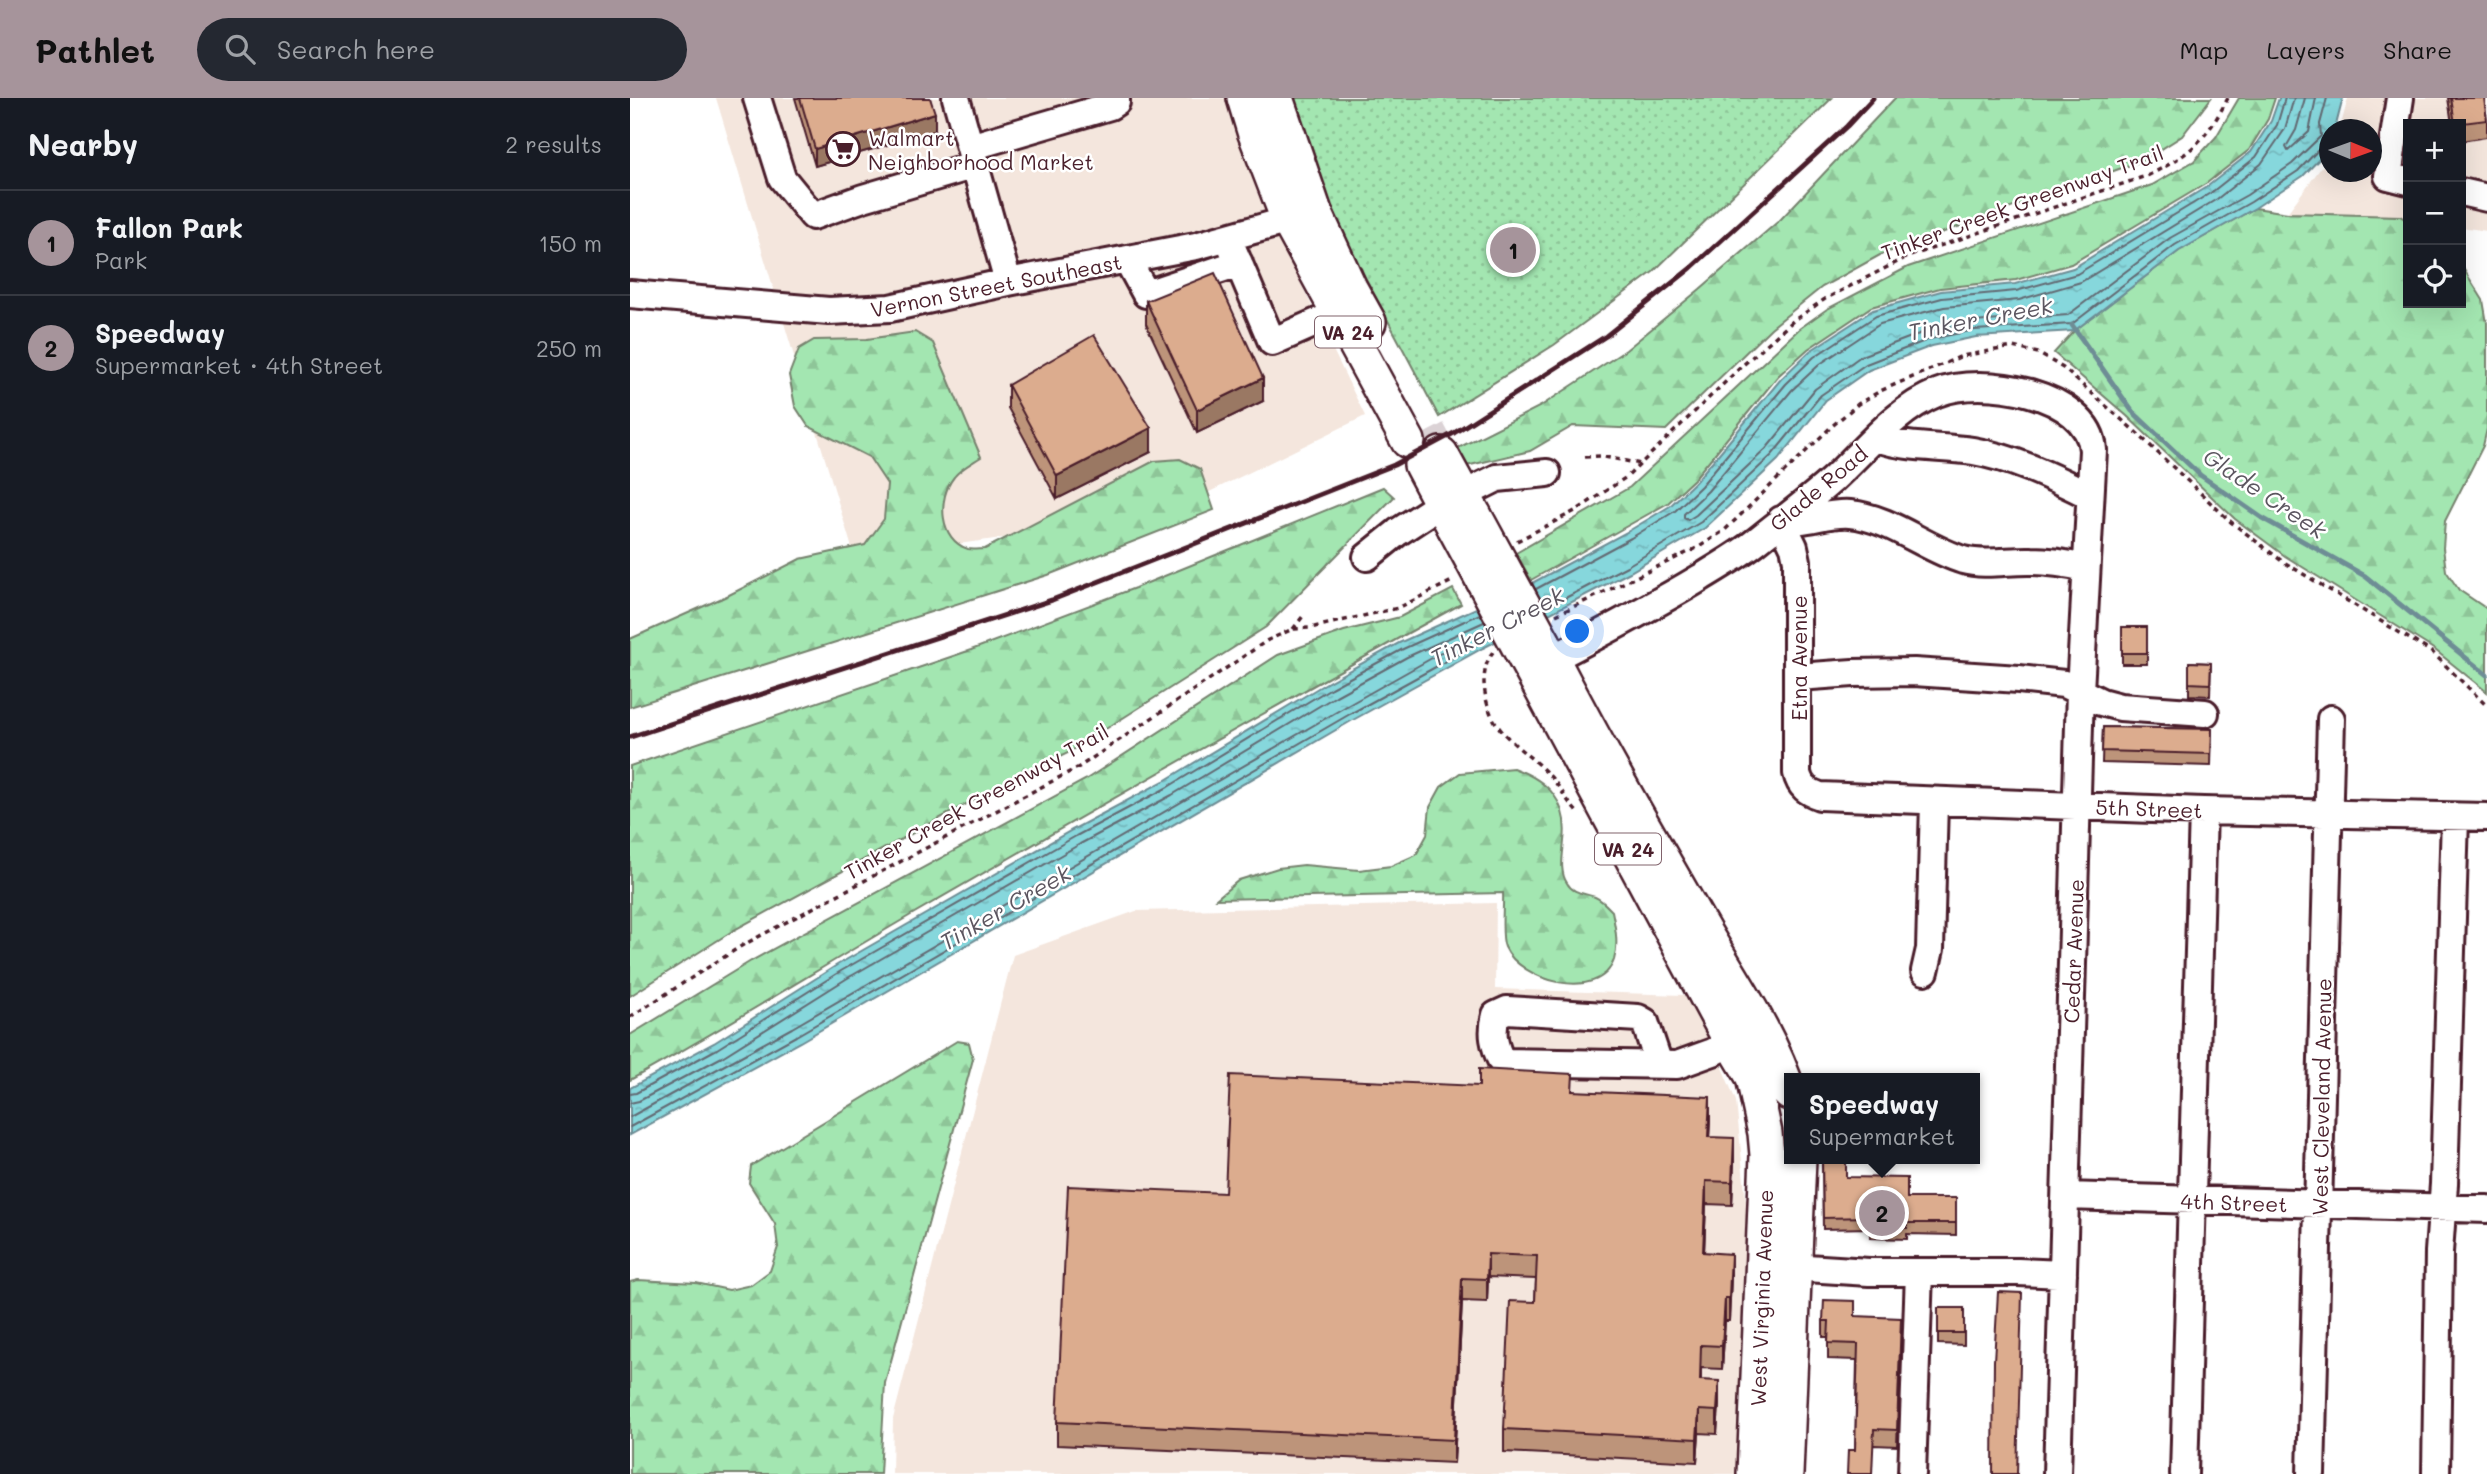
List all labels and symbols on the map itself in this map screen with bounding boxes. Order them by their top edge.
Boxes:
north arrow [2319,119,2382,182]
place label: Walmart Neighborhood Market [868,124,1094,175]
supermarket icon: Walmart Neighborhood Market [824,130,862,168]
street label: Tinker Creek Greenway Trail [1877,138,2167,266]
pin: 1 [1490,224,1536,276]
street label: Vernon Street Southeast [868,247,1124,323]
water label: Tinker Creek [1905,289,2056,347]
road number: VA 24 [1315,316,1381,348]
street label: Glade Road [1764,439,1872,537]
water label: Glade Creek [2198,441,2333,546]
water label: Tinker Creek [1425,579,1570,673]
street label: Etna Avenue [1785,595,1812,721]
your location [1560,614,1594,648]
street label: Tinker Creek Greenway Trail [839,717,1113,885]
street label: 5th Street [2095,793,2203,823]
road number: VA 24 [1595,834,1661,864]
water label: Tinker Creek [934,857,1077,957]
street label: Cedar Avenue [2057,878,2089,1024]
street label: West Cleveland Avenue [2305,978,2337,1216]
pin: 2 [1859,1187,1905,1239]
street label: 4th Street [2180,1187,2288,1217]
street label: West Virginia Avenue [1744,1189,1778,1407]

